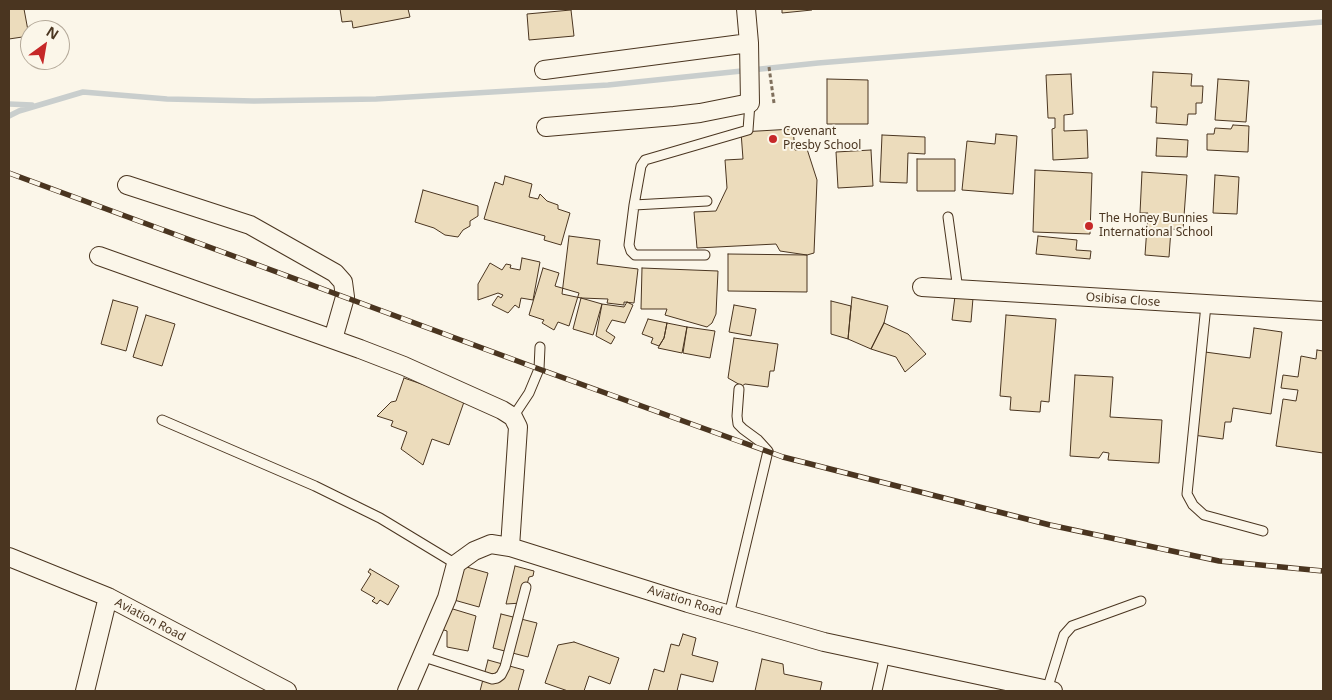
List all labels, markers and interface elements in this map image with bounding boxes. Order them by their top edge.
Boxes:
north arrow [20,20,70,70]
text: N [43,22,63,44]
place label: Covenant Presby School [783,125,861,153]
marker: Covenant Presby School [767,133,779,145]
place label: The Honey Bunnies International School [1099,212,1213,240]
marker: The Honey Bunnies International School [1083,220,1095,232]
street label: Osibisa Close [1085,290,1161,310]
street label: Aviation Road [646,583,724,619]
street label: Aviation Road [112,595,188,645]

